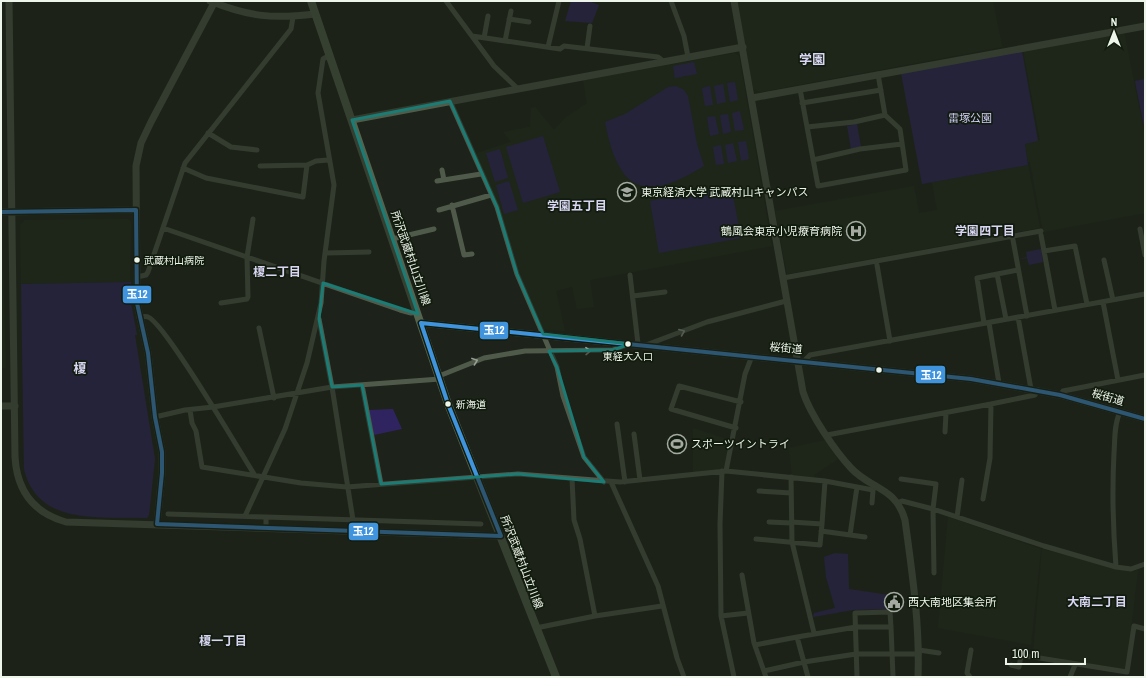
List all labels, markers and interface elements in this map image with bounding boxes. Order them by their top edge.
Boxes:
north arrow [1094,12,1134,52]
text: N [1111,15,1117,29]
district label: 学園 [799,51,825,68]
park label: 雷塚公園 [948,111,992,125]
school or university icon: 東京経済大学 武蔵村山キャンパス [616,181,638,203]
place label: 東京経済大学 武蔵村山キャンパス [641,185,809,199]
district label: 学園五丁目 [547,198,607,214]
street label: 所沢武蔵村山立川線 [388,209,434,307]
hospital icon: 鶴風会東京小児療育病院 [845,220,867,242]
district label: 学園四丁目 [955,223,1015,239]
place label: 鶴風会東京小児療育病院 [721,224,842,238]
place label: 武蔵村山病院 [144,254,204,267]
marker: 武蔵村山病院 [132,255,142,265]
district label: 榎二丁目 [253,264,301,280]
line badge: 玉12 [122,285,152,304]
text: 玉12 [126,287,148,301]
line badge: 玉12 [479,321,509,340]
text: 玉12 [483,323,505,337]
one-way arrow [677,329,685,337]
marker: 東経大入口 [623,339,633,349]
street label: 桜街道 [769,340,803,356]
one-way arrow [585,347,591,355]
place label: 東経大入口 [603,350,653,363]
one-way arrow [472,357,479,366]
district label: 榎 [73,360,87,377]
unlabelled marker [874,365,884,375]
line badge: 玉12 [915,365,946,384]
text: 玉12 [920,368,942,382]
street label: 桜街道 [1090,386,1126,408]
place label: 新海道 [456,398,486,411]
marker: 新海道 [443,399,453,409]
sports icon: スポーツイントライ [666,433,688,455]
place label: スポーツイントライ [691,437,790,451]
street label: 所沢武蔵村山立川線 [498,513,546,611]
line badge: 玉12 [348,522,379,541]
text: 玉12 [352,524,374,538]
public building icon: 西大南地区集会所 [883,591,905,613]
district label: 大南二丁目 [1067,594,1127,610]
place label: 西大南地区集会所 [908,595,997,609]
district label: 榎一丁目 [199,633,247,649]
scale bar [1006,640,1085,666]
text: 100 m [1012,646,1039,662]

